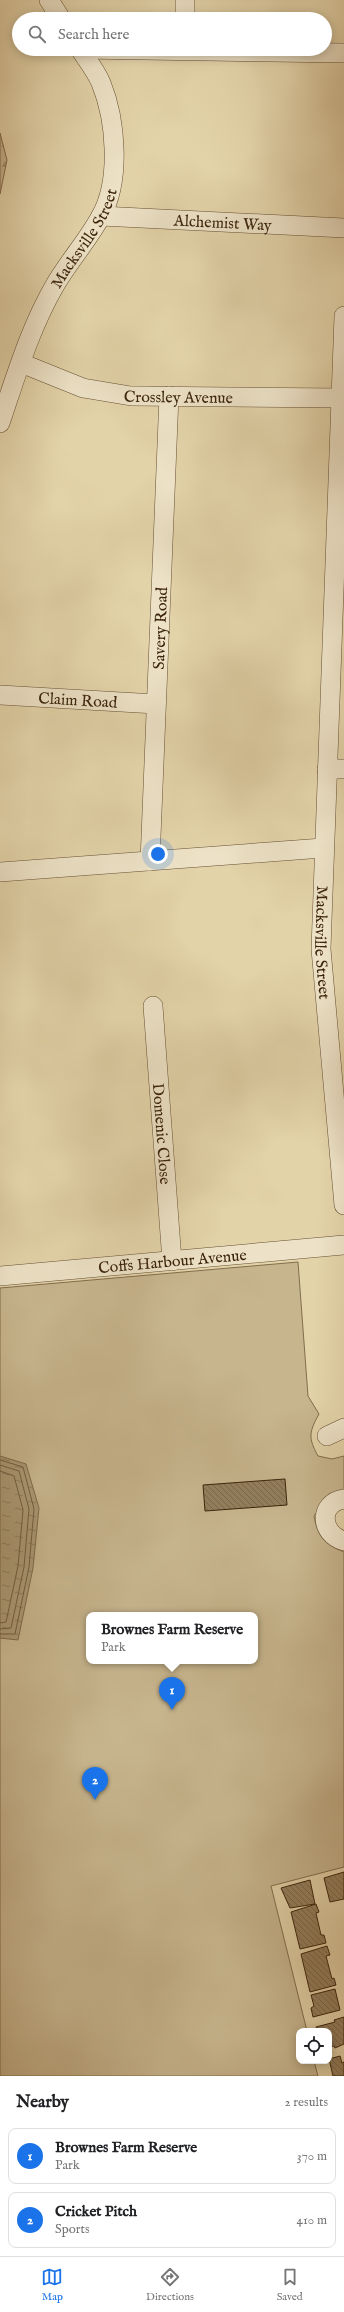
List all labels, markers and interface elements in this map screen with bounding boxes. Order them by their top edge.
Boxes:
search box [12,12,332,56]
icon: search [26,23,48,45]
text: Search here [58,25,129,44]
street label: Macksville Street [47,186,123,293]
street label: Alchemist Way [172,212,272,236]
street label: Crossley Avenue [122,387,233,409]
street label: Savery Road [150,586,173,670]
street label: Claim Road [38,689,118,714]
your location [148,844,168,864]
street label: Macksville Street [309,885,334,1001]
street label: Domenic Close [147,1082,174,1185]
street label: Coffs Harbour Avenue [97,1246,248,1279]
popup [86,1612,258,1664]
text: Brownes Farm Reserve [101,1620,243,1639]
text: Park [101,1639,126,1656]
pin: 1 [159,1677,185,1710]
pin: 2 [82,1767,108,1800]
map controls [296,2028,332,2064]
button: locate [296,2028,332,2064]
text: Nearby [16,2092,69,2113]
text: 2 results [284,2094,328,2111]
text: Brownes Farm Reserve [55,2138,197,2157]
text: 1 [28,2148,32,2165]
text: 370 m [297,2148,327,2165]
text: Park [55,2157,80,2174]
text: Cricket Pitch [55,2202,137,2221]
text: 2 [27,2212,33,2229]
text: 410 m [297,2212,327,2229]
text: Sports [55,2221,90,2238]
tab: Map [41,2266,63,2304]
tab: Directions [146,2266,194,2304]
tab: Saved [277,2266,303,2304]

